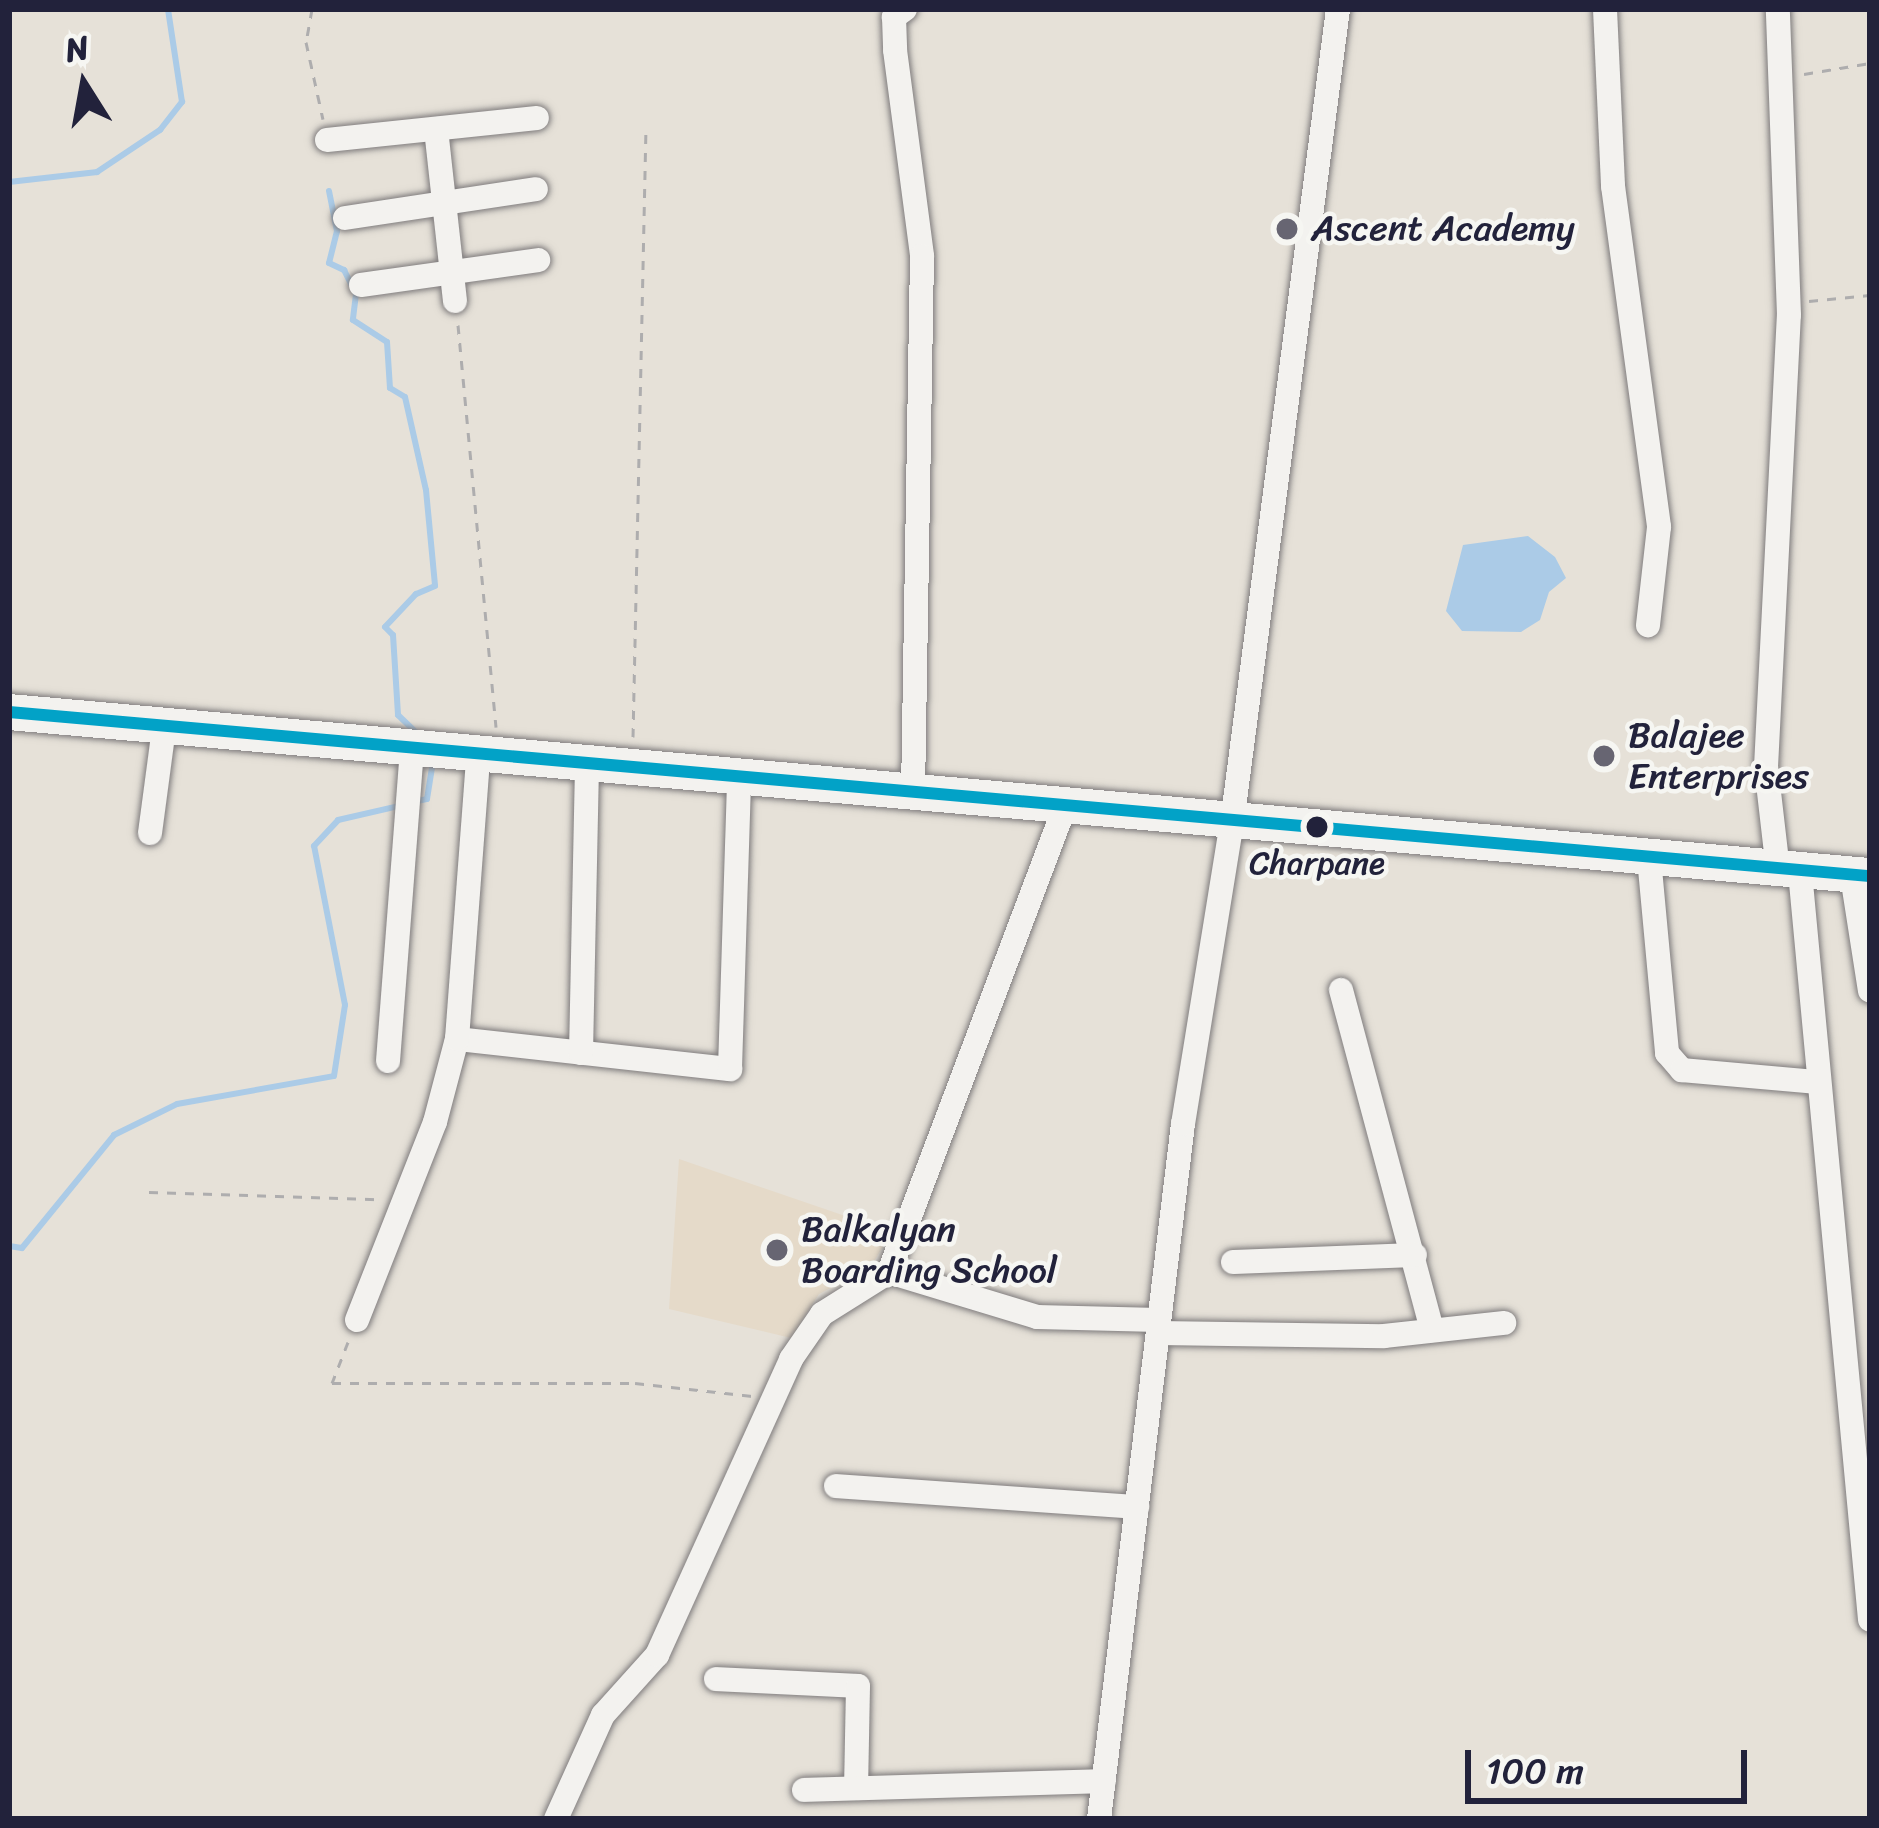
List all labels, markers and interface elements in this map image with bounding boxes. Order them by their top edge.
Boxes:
text: N [60,18,94,79]
north arrow [24,24,144,144]
place label: Ascent Academy [1311,207,1576,251]
marker: Ascent Academy [1274,216,1300,242]
place label: Balajee Enterprises [1628,713,1809,798]
marker: Balajee Enterprises [1591,743,1617,769]
marker: Charpane [1306,816,1328,838]
place label: Charpane [1249,844,1385,884]
place label: Balkalyan Boarding School [801,1207,1057,1292]
marker: Balkalyan Boarding School [764,1237,790,1263]
scale bar [1471,1726,1753,1800]
text: 100 m [1486,1739,1584,1803]

